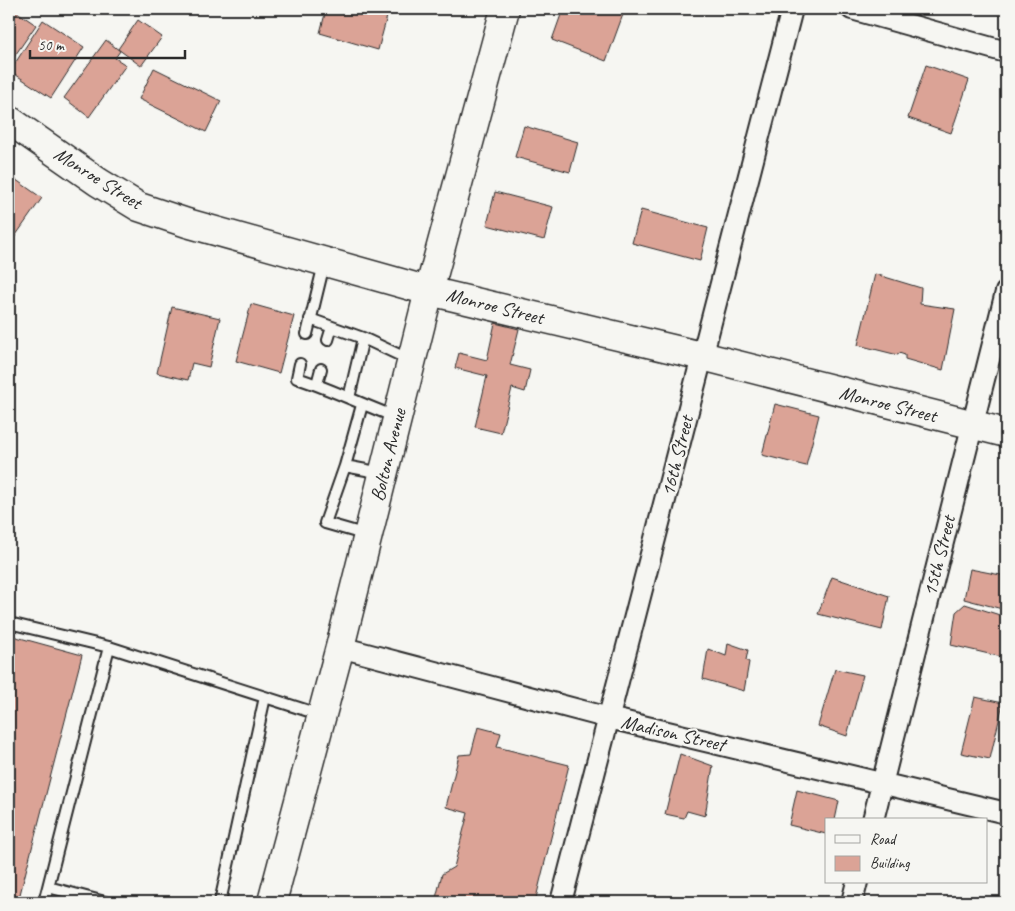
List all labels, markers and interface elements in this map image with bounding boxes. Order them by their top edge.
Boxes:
scale bar [30,28,185,60]
text: 50 m [38,36,65,55]
street label: Monroe Street [49,141,149,216]
street label: Monroe Street [444,282,548,331]
street label: Monroe Street [837,380,941,429]
street label: Bolton Avenue [364,405,412,504]
street label: 16th Street [655,411,700,499]
street label: 15th Street [917,511,962,599]
street label: Madison Street [619,709,731,758]
legend [825,818,988,884]
text: Road [870,830,897,849]
text: Building [870,854,910,873]

